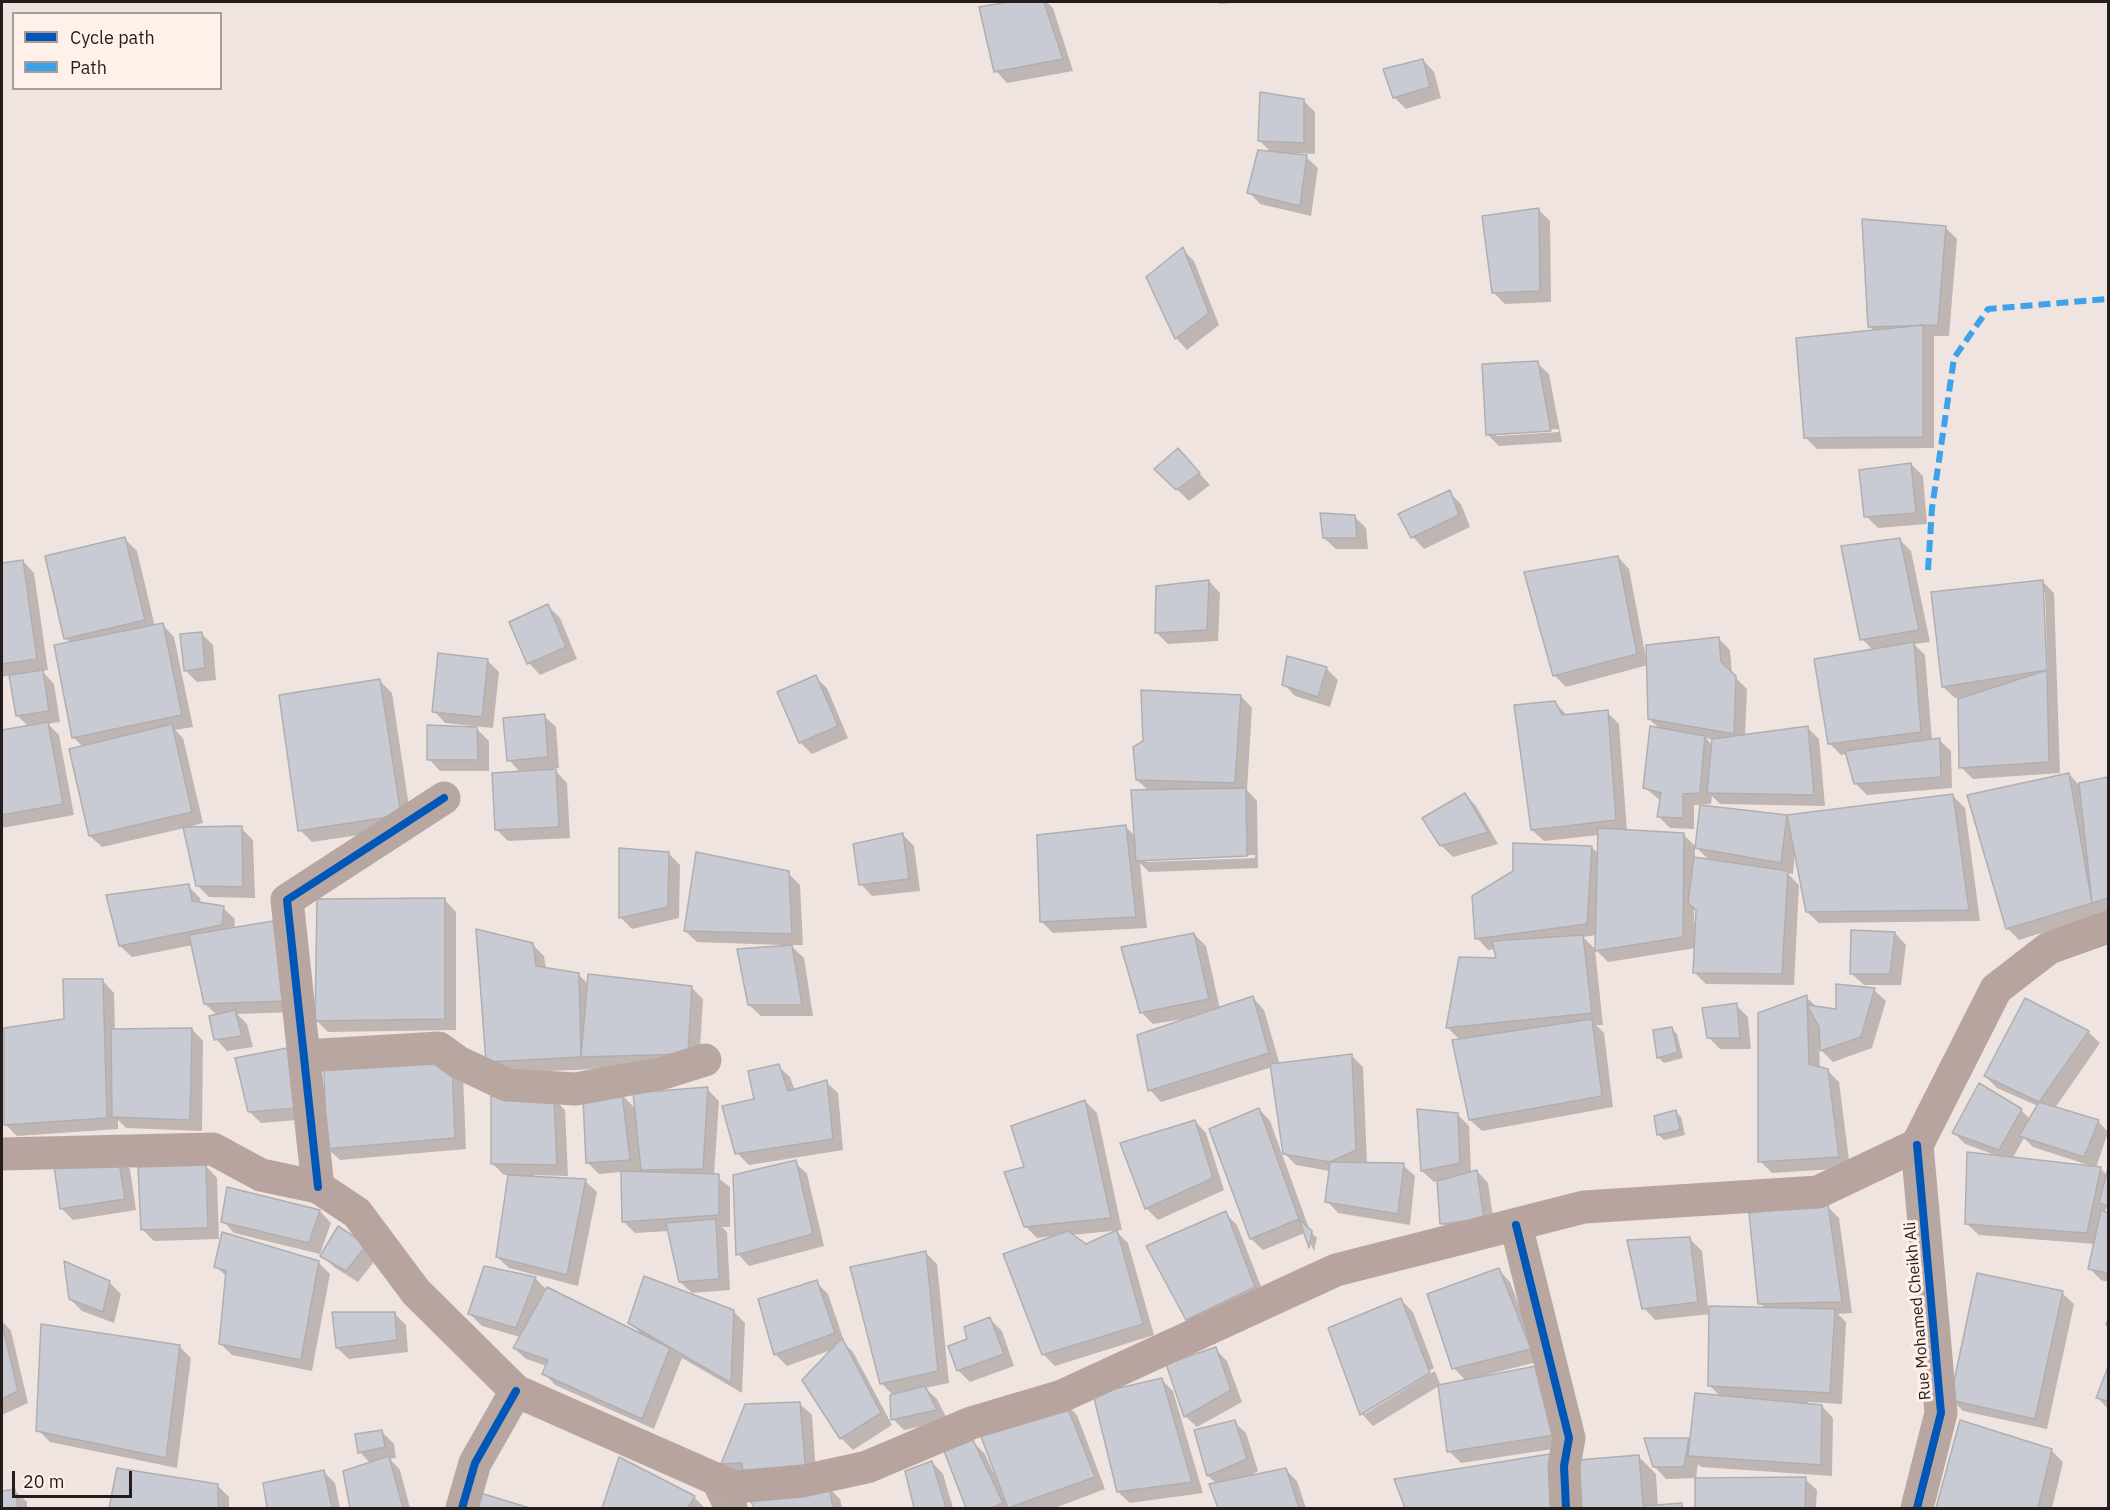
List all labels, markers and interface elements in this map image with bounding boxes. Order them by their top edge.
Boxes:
legend [12,12,222,90]
text: Cycle path [70,26,155,49]
text: Path [70,56,107,79]
street label: Rue Mohamed Cheikh Ali [1901,1221,1935,1401]
scale bar [15,1459,135,1497]
text: 20 m [23,1470,65,1493]

